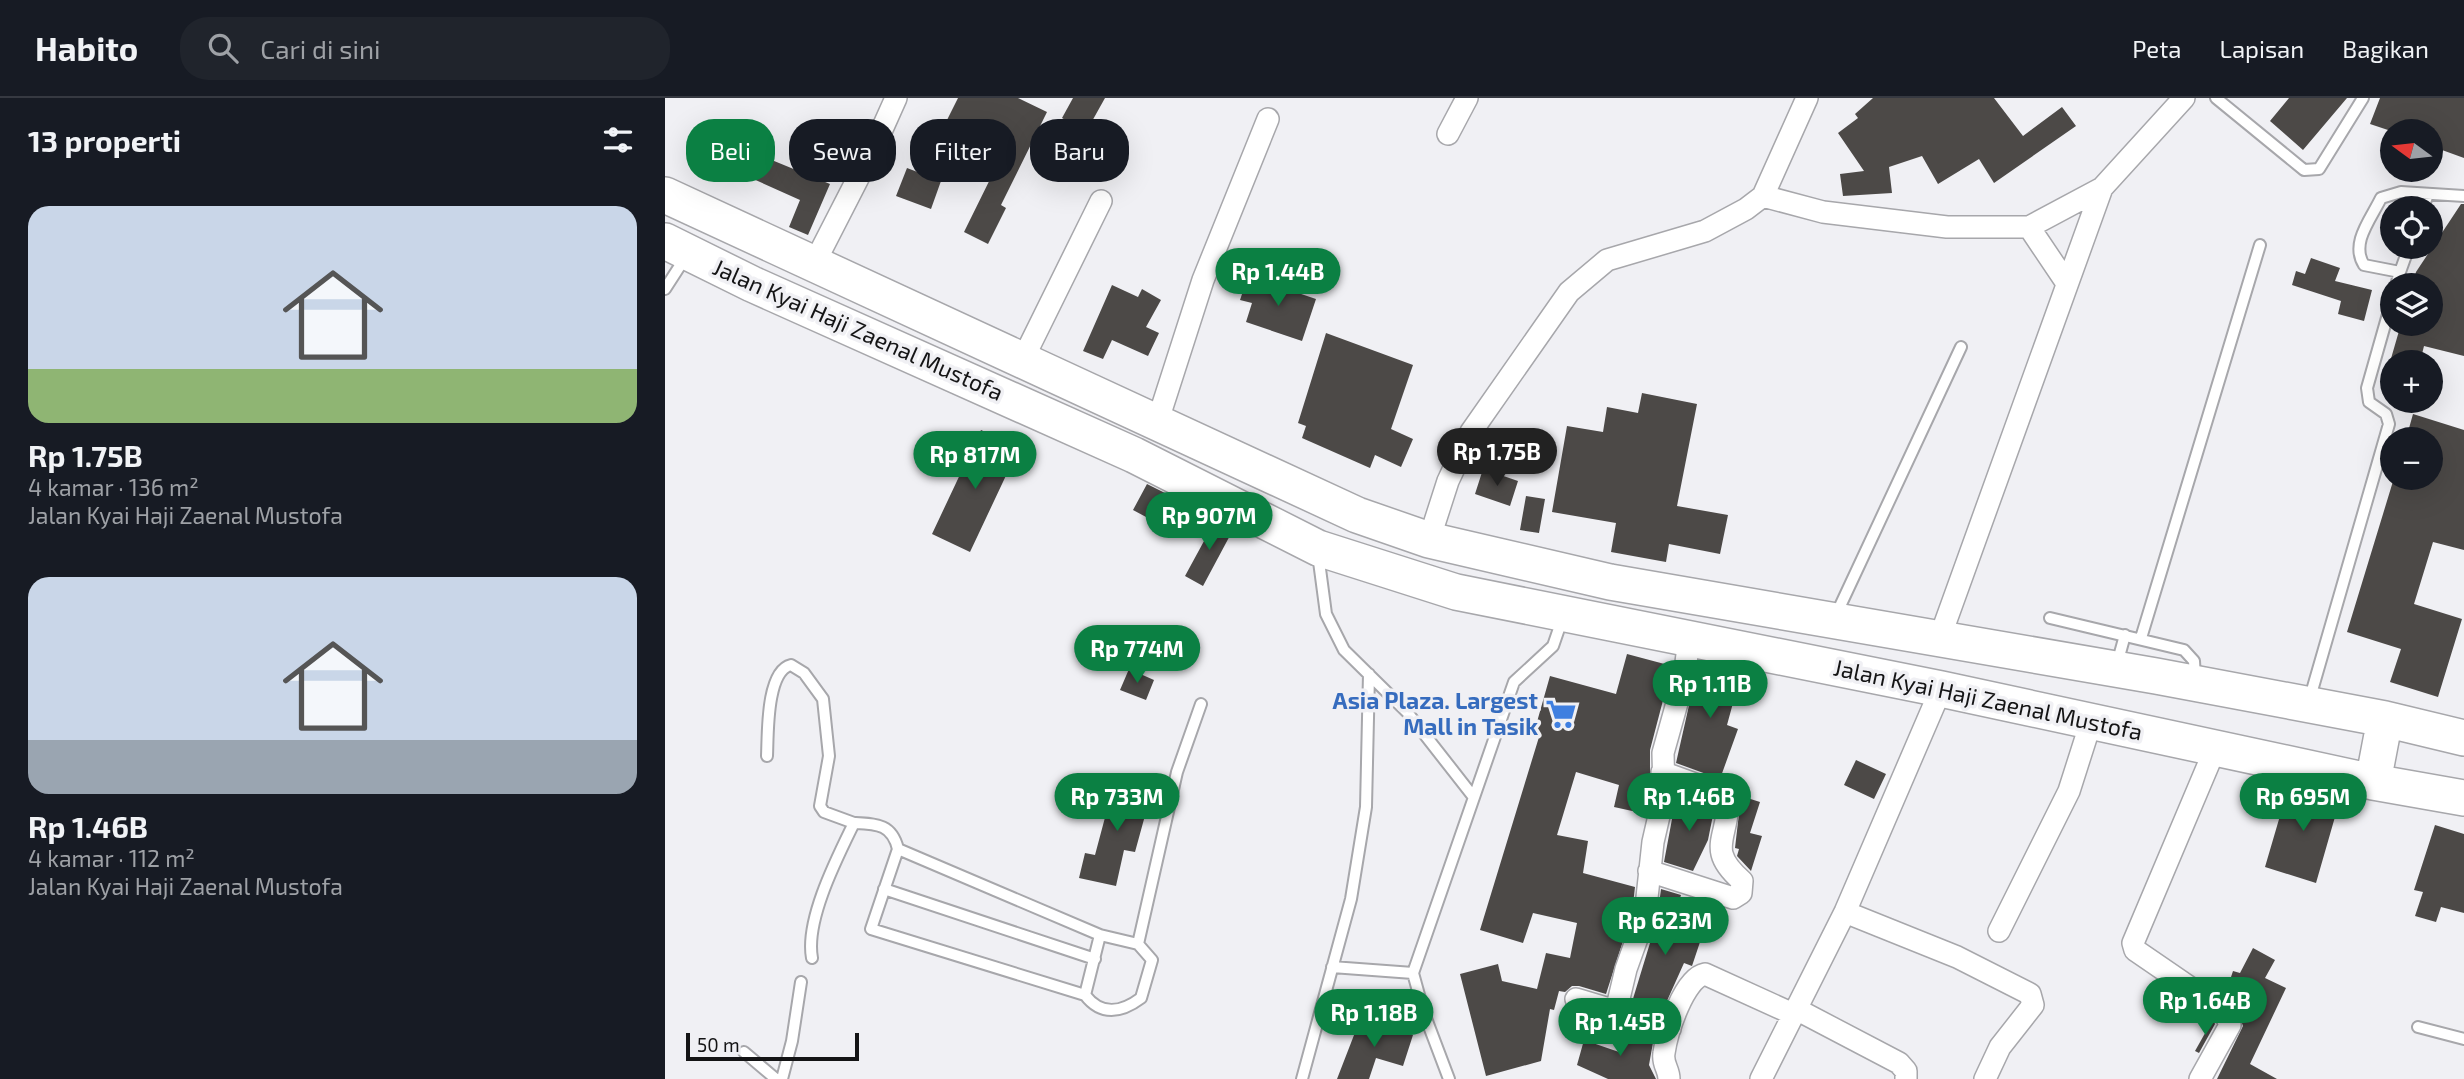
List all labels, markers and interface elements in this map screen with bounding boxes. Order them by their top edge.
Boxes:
search box [180,17,670,80]
text: Habito [35,28,138,68]
icon: search [204,29,242,67]
text: Cari di sini [260,33,380,64]
text: Peta [2132,34,2182,63]
text: Lapisan [2220,34,2304,63]
text: Bagikan [2342,34,2429,63]
chip: Beli [686,119,775,182]
chip: Sewa [789,119,896,182]
chip: Filter [910,119,1016,182]
chip: Baru [1030,119,1129,182]
north arrow [2380,119,2443,182]
map controls [2380,119,2443,490]
icon: filters [599,121,637,159]
text: 13 properti [28,122,181,158]
button: locate [2380,196,2443,259]
pin: Rp 1.44B [1206,248,1350,308]
icon: home [270,252,396,378]
street label: Jalan Kyai Haji Zaenal Mustofa [709,252,1008,406]
text: Rp 1.44B [1231,257,1325,285]
button: layers [2380,273,2443,336]
button: + [2380,350,2443,413]
button: − [2380,427,2443,490]
pin: Rp 1.75B [1425,428,1569,488]
pin: Rp 817M [910,432,1040,491]
text: Rp 1.75B [28,437,143,473]
text: Rp 1.75B [1453,437,1541,465]
text: Rp 817M [929,440,1021,468]
text: 4 kamar · 136 m² [28,473,199,501]
pin: Rp 907M [1144,492,1274,552]
text: Jalan Kyai Haji Zaenal Mustofa [28,501,343,529]
text: Rp 907M [1162,501,1256,529]
icon: home [270,623,396,749]
pin: Rp 774M [1072,626,1202,685]
text: Rp 774M [1090,634,1184,662]
street label: Jalan Kyai Haji Zaenal Mustofa [1831,653,2145,745]
pin: Rp 1.11B [1638,660,1782,720]
text: Rp 1.11B [1669,669,1751,697]
place label: Asia Plaza. Largest Mall in Tasik [1333,686,1538,740]
supermarket icon: Asia Plaza. Largest Mall in Tasik [1544,697,1578,731]
pin: Rp 733M [1052,774,1182,833]
pin: Rp 1.46B [1617,774,1761,833]
pin: Rp 695M [2238,774,2368,833]
text: Rp 733M [1071,782,1163,810]
text: Rp 1.46B [1643,782,1735,810]
text: Rp 695M [2256,782,2350,810]
text: Rp 1.46B [28,808,148,844]
text: 4 kamar · 112 m² [28,844,195,872]
text: Jalan Kyai Haji Zaenal Mustofa [28,872,343,900]
pin: Rp 623M [1600,898,1730,957]
text: Rp 623M [1618,906,1712,934]
pin: Rp 1.64B [2133,978,2277,1037]
text: Rp 1.64B [2159,986,2251,1014]
pin: Rp 1.18B [1302,990,1446,1049]
text: Rp 1.18B [1330,998,1418,1026]
pin: Rp 1.45B [1548,998,1692,1058]
text: Rp 1.45B [1574,1007,1666,1035]
scale bar [686,1030,859,1062]
text: 50 m [697,1033,740,1056]

